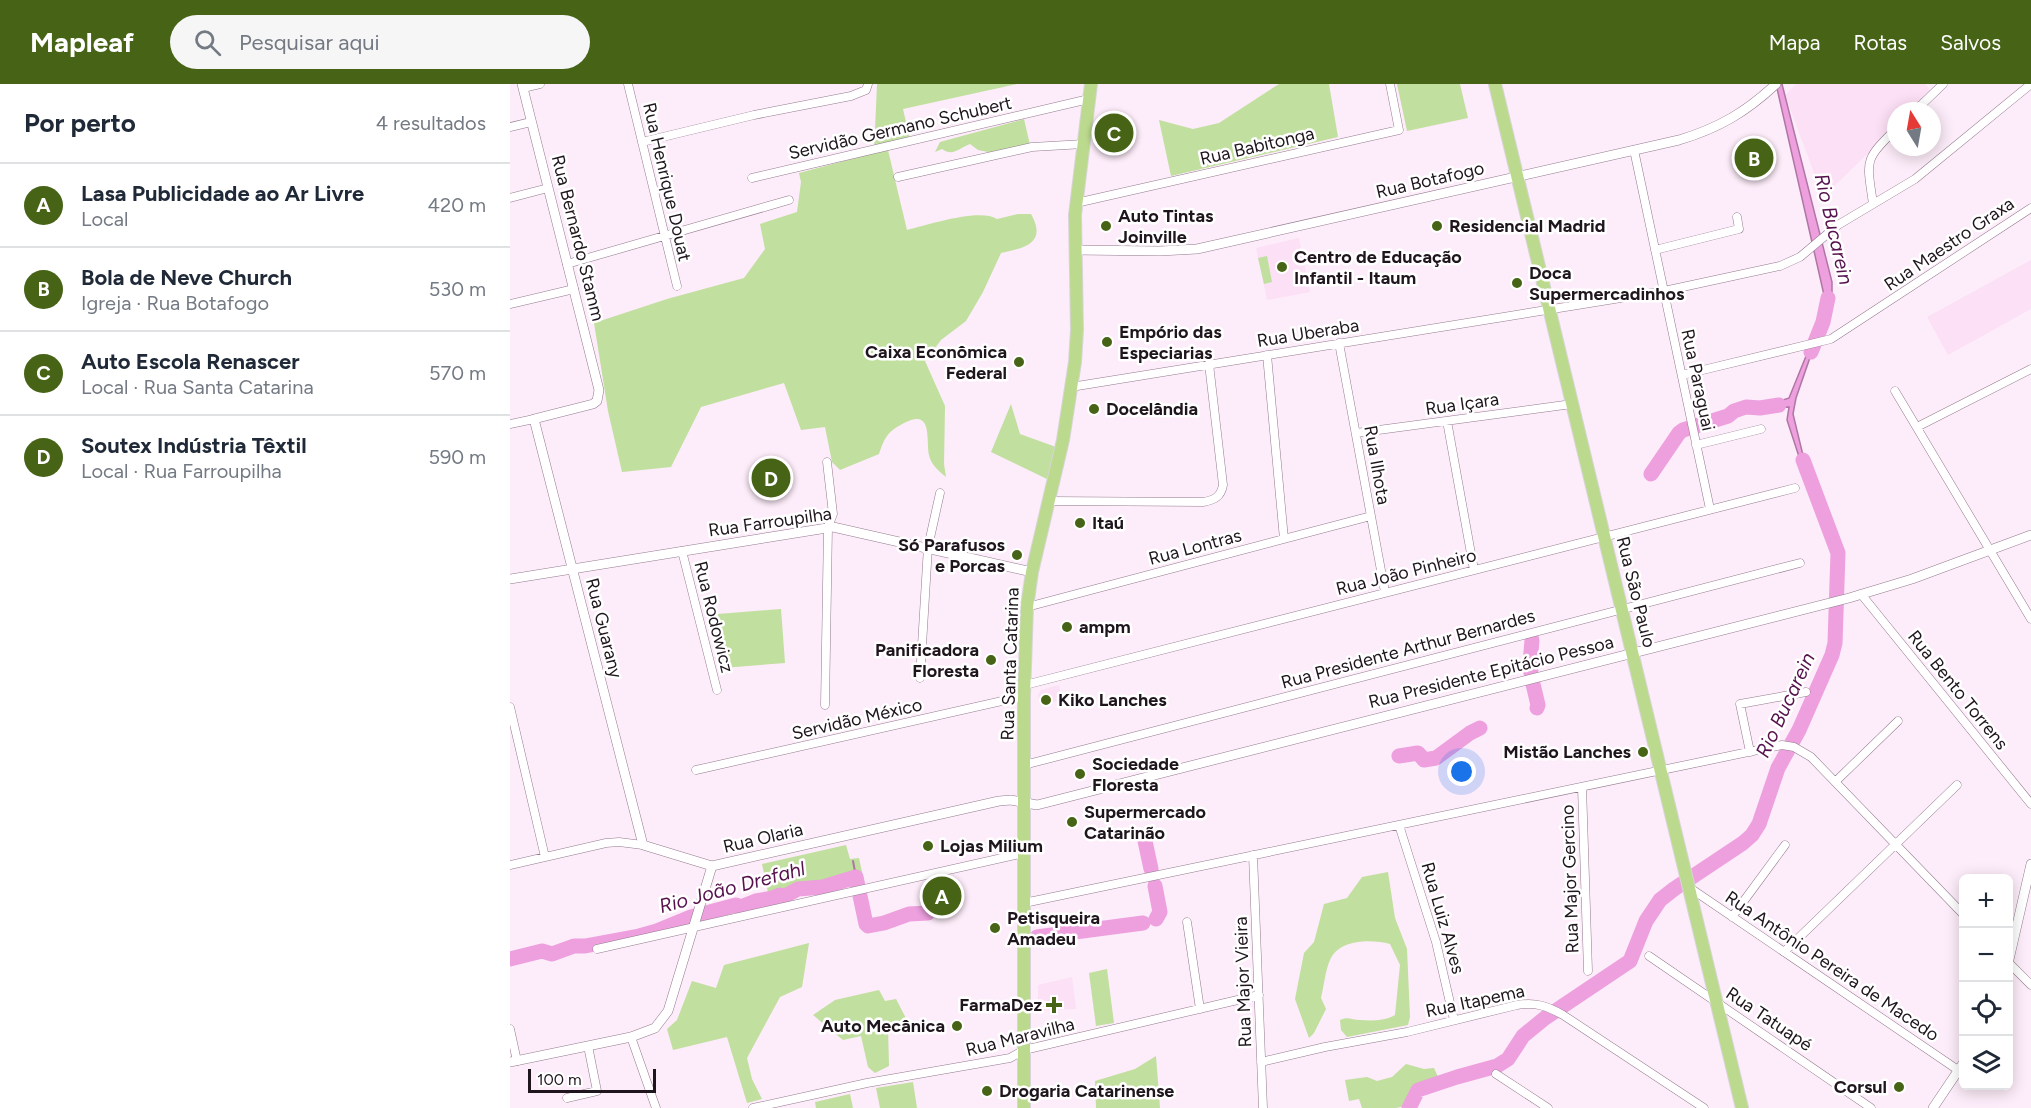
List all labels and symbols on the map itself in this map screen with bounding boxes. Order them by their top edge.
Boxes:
street label: Servidão Germano Schubert [786,92,1014,164]
street label: Rua Henrique Douat [638,101,696,264]
north arrow [1887,102,1941,156]
pin: C [1094,110,1134,156]
street label: Rua Babitonga [1198,122,1316,170]
pin: B [1734,136,1774,181]
street label: Rua Bernardo Stamm [547,153,609,323]
street label: Rua Botafogo [1374,157,1486,203]
water label: Rio Bucarein [1810,171,1858,287]
street label: Rua Maestro Graxa [1880,192,2018,296]
place label: Auto Tintas Joinville [1118,205,1214,248]
place label: Residencial Madrid [1449,215,1605,237]
marker: Auto Tintas Joinville [1099,219,1113,233]
marker: Residencial Madrid [1430,219,1444,233]
place label: Centro de Educação Infantil - Itaum [1294,246,1462,289]
marker: Centro de Educação Infantil - Itaum [1275,260,1289,274]
place label: Doca Supermercadinhos [1529,262,1685,305]
marker: Doca Supermercadinhos [1510,276,1524,290]
street label: Rua Uberaba [1255,314,1361,352]
place label: Empório das Especiarias [1119,321,1222,364]
street label: Rua Paraguai [1676,327,1720,433]
marker: Empório das Especiarias [1100,335,1114,349]
place label: Caixa Econômica Federal [865,341,1007,384]
marker: Caixa Econômica Federal [1012,355,1026,369]
street label: Rua Içara [1424,388,1500,420]
place label: Docelândia [1106,398,1198,420]
marker: Docelândia [1087,402,1101,416]
street label: Rua Ilhota [1359,424,1395,506]
pin: D [752,456,790,500]
street label: Rua Farroupilha [707,502,833,542]
place label: Itaú [1092,512,1124,534]
marker: Itaú [1073,516,1087,530]
street label: Rua Lontras [1146,524,1244,570]
place label: Só Parafusos e Porcas [898,534,1006,577]
street label: Rua São Paulo [1612,534,1660,650]
street label: Rua João Pinheiro [1334,544,1478,600]
marker: Só Parafusos e Porcas [1010,548,1024,562]
street label: Rua Rodowicz [690,559,739,675]
street label: Rua Guarany [581,576,627,681]
street label: Rua Santa Catarina [996,587,1024,741]
street label: Rua Presidente Arthur Bernardes [1279,604,1537,694]
place label: ampm [1079,616,1131,638]
marker: ampm [1060,620,1074,634]
street label: Rua Bento Torrens [1903,626,2013,754]
street label: Rua Presidente Epitácio Pessoa [1366,631,1616,713]
place label: Panificadora Floresta [875,639,979,682]
water label: Rio Bucarein [1750,649,1820,761]
marker: Panificadora Floresta [984,653,998,667]
place label: Kiko Lanches [1058,689,1167,711]
street label: Servidão México [790,693,924,745]
marker: Kiko Lanches [1039,693,1053,707]
place label: Mistão Lanches [1503,741,1632,763]
marker: Mistão Lanches [1636,745,1650,759]
place label: Sociedade Floresta [1092,753,1179,796]
your location [1447,757,1476,786]
marker: Sociedade Floresta [1073,767,1087,781]
place label: Supermercado Catarinão [1084,801,1206,844]
street label: Rua Major Gercino [1556,804,1584,954]
marker: Supermercado Catarinão [1065,815,1079,829]
street label: Rua Olaria [721,818,805,858]
place label: Lojas Milium [940,835,1043,857]
marker: Lojas Milium [921,839,935,853]
water label: Rio João Drefahl [656,856,808,918]
street label: Rua Luiz Alves [1417,860,1469,976]
pin: A [922,874,962,918]
street label: Rua Antônio Pereira de Macedo [1721,886,1943,1046]
place label: Petisqueira Amadeu [1007,907,1100,950]
street label: Rua Major Vieira [1230,916,1256,1048]
marker: Petisqueira Amadeu [988,921,1002,935]
street label: Rua Itapema [1423,980,1527,1022]
street label: Rua Tatuapé [1722,982,1816,1056]
place label: FarmaDez [959,994,1042,1016]
marker: FarmaDez [1047,998,1061,1012]
street label: Rua Maravilha [963,1013,1077,1061]
place label: Auto Mecânica [821,1015,945,1037]
marker: Auto Mecânica [950,1019,964,1033]
scale bar [528,1066,656,1094]
place label: Corsul [1834,1076,1887,1098]
place label: Drogaria Catarinense [999,1080,1174,1102]
marker: Corsul [1892,1080,1906,1094]
marker: Drogaria Catarinense [980,1084,994,1098]

